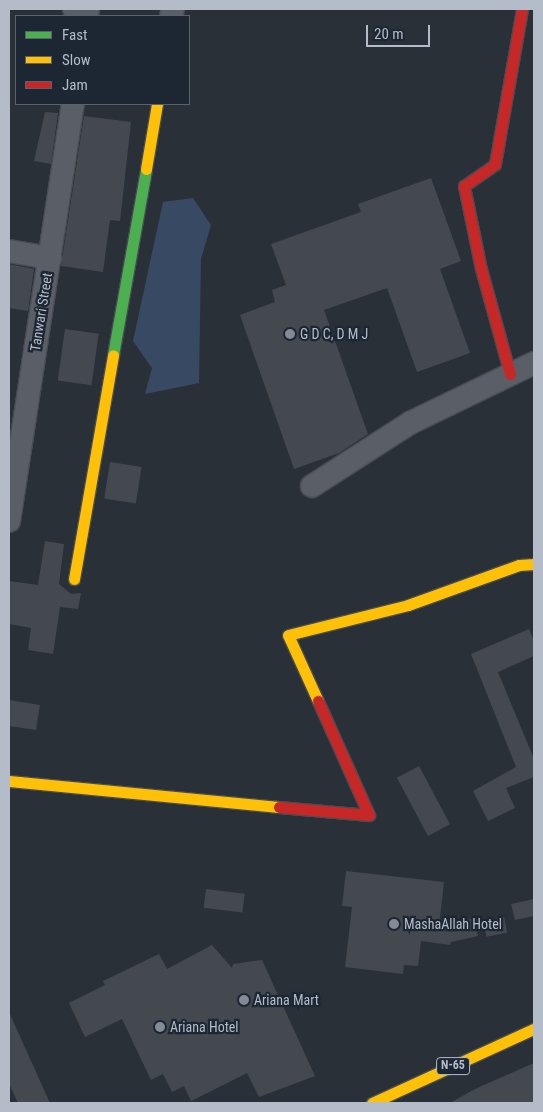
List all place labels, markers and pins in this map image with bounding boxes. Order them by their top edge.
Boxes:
place label: G D C, D M J [300,326,368,342]
marker: G D C, D M J [284,328,296,340]
place label: MashaAllah Hotel [404,916,502,932]
marker: MashaAllah Hotel [388,918,400,930]
place label: Ariana Mart [254,992,319,1008]
marker: Ariana Mart [238,994,250,1006]
place label: Ariana Hotel [170,1019,239,1035]
marker: Ariana Hotel [154,1021,166,1033]

